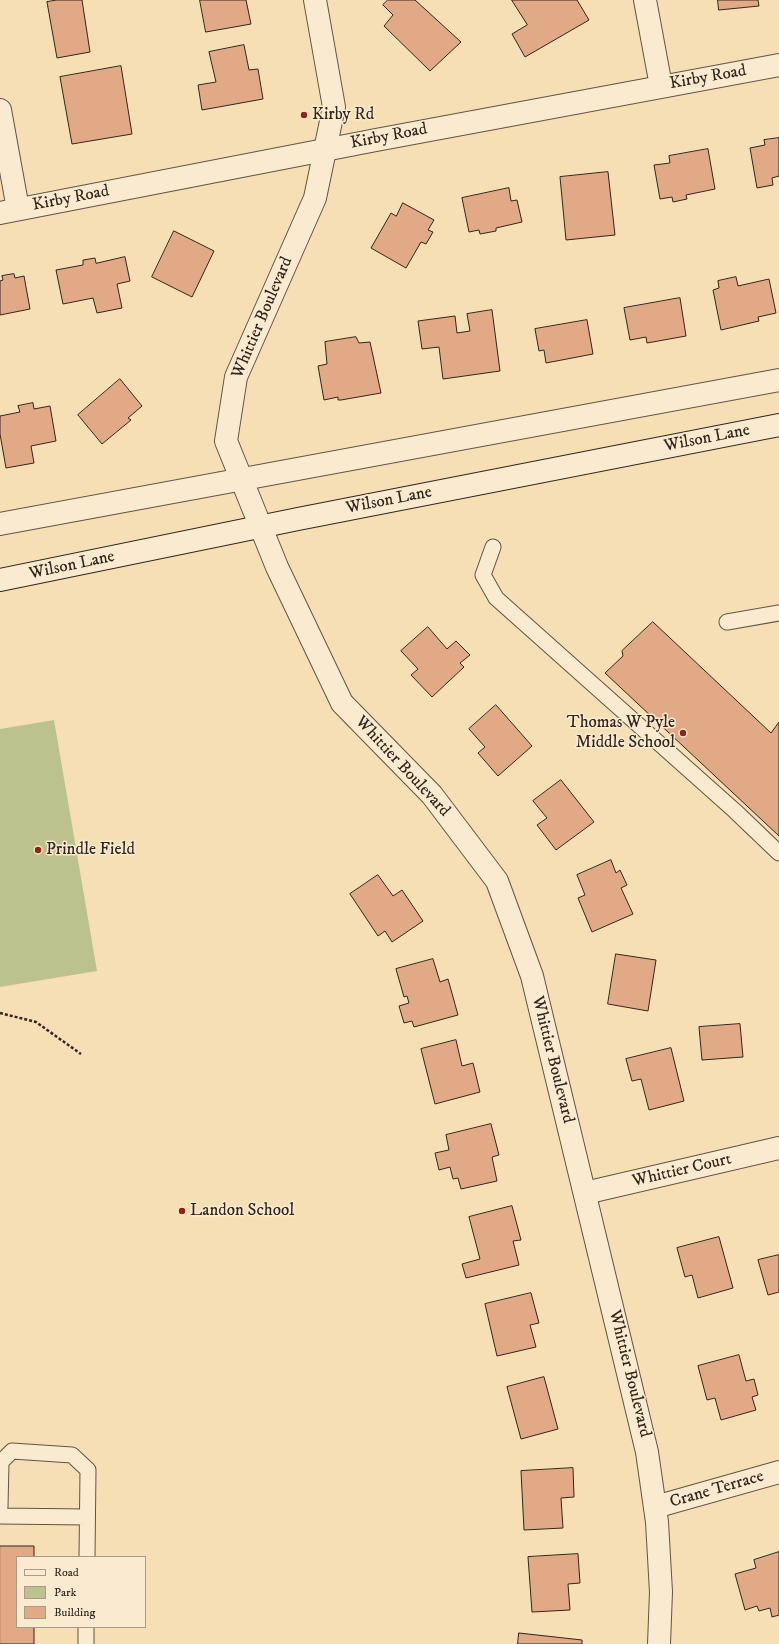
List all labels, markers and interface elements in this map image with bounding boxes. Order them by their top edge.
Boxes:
street label: Kirby Road [668,61,748,95]
place label: Kirby Rd [312,105,374,125]
marker: Kirby Rd [299,110,309,120]
street label: Kirby Road [349,120,429,154]
street label: Kirby Road [31,182,111,216]
street label: Whittier Boulevard [228,254,298,382]
street label: Wilson Lane [662,421,752,457]
street label: Wilson Lane [344,483,434,519]
street label: Wilson Lane [27,547,117,585]
street label: Whittier Boulevard [350,712,454,822]
place label: Thomas W Pyle Middle School [567,713,675,753]
marker: Thomas W Pyle Middle School [678,728,688,738]
place label: Prindle Field [46,840,135,860]
marker: Prindle Field [33,845,43,855]
street label: Whittier Boulevard [526,994,578,1126]
street label: Whittier Court [630,1150,734,1192]
place label: Landon School [190,1201,294,1221]
marker: Landon School [177,1206,187,1216]
street label: Whittier Boulevard [603,1308,655,1440]
street label: Crane Terrace [668,1467,766,1513]
legend [16,1556,146,1628]
text: Road [54,1565,79,1580]
text: Park [54,1585,76,1600]
text: Building [54,1605,95,1620]

